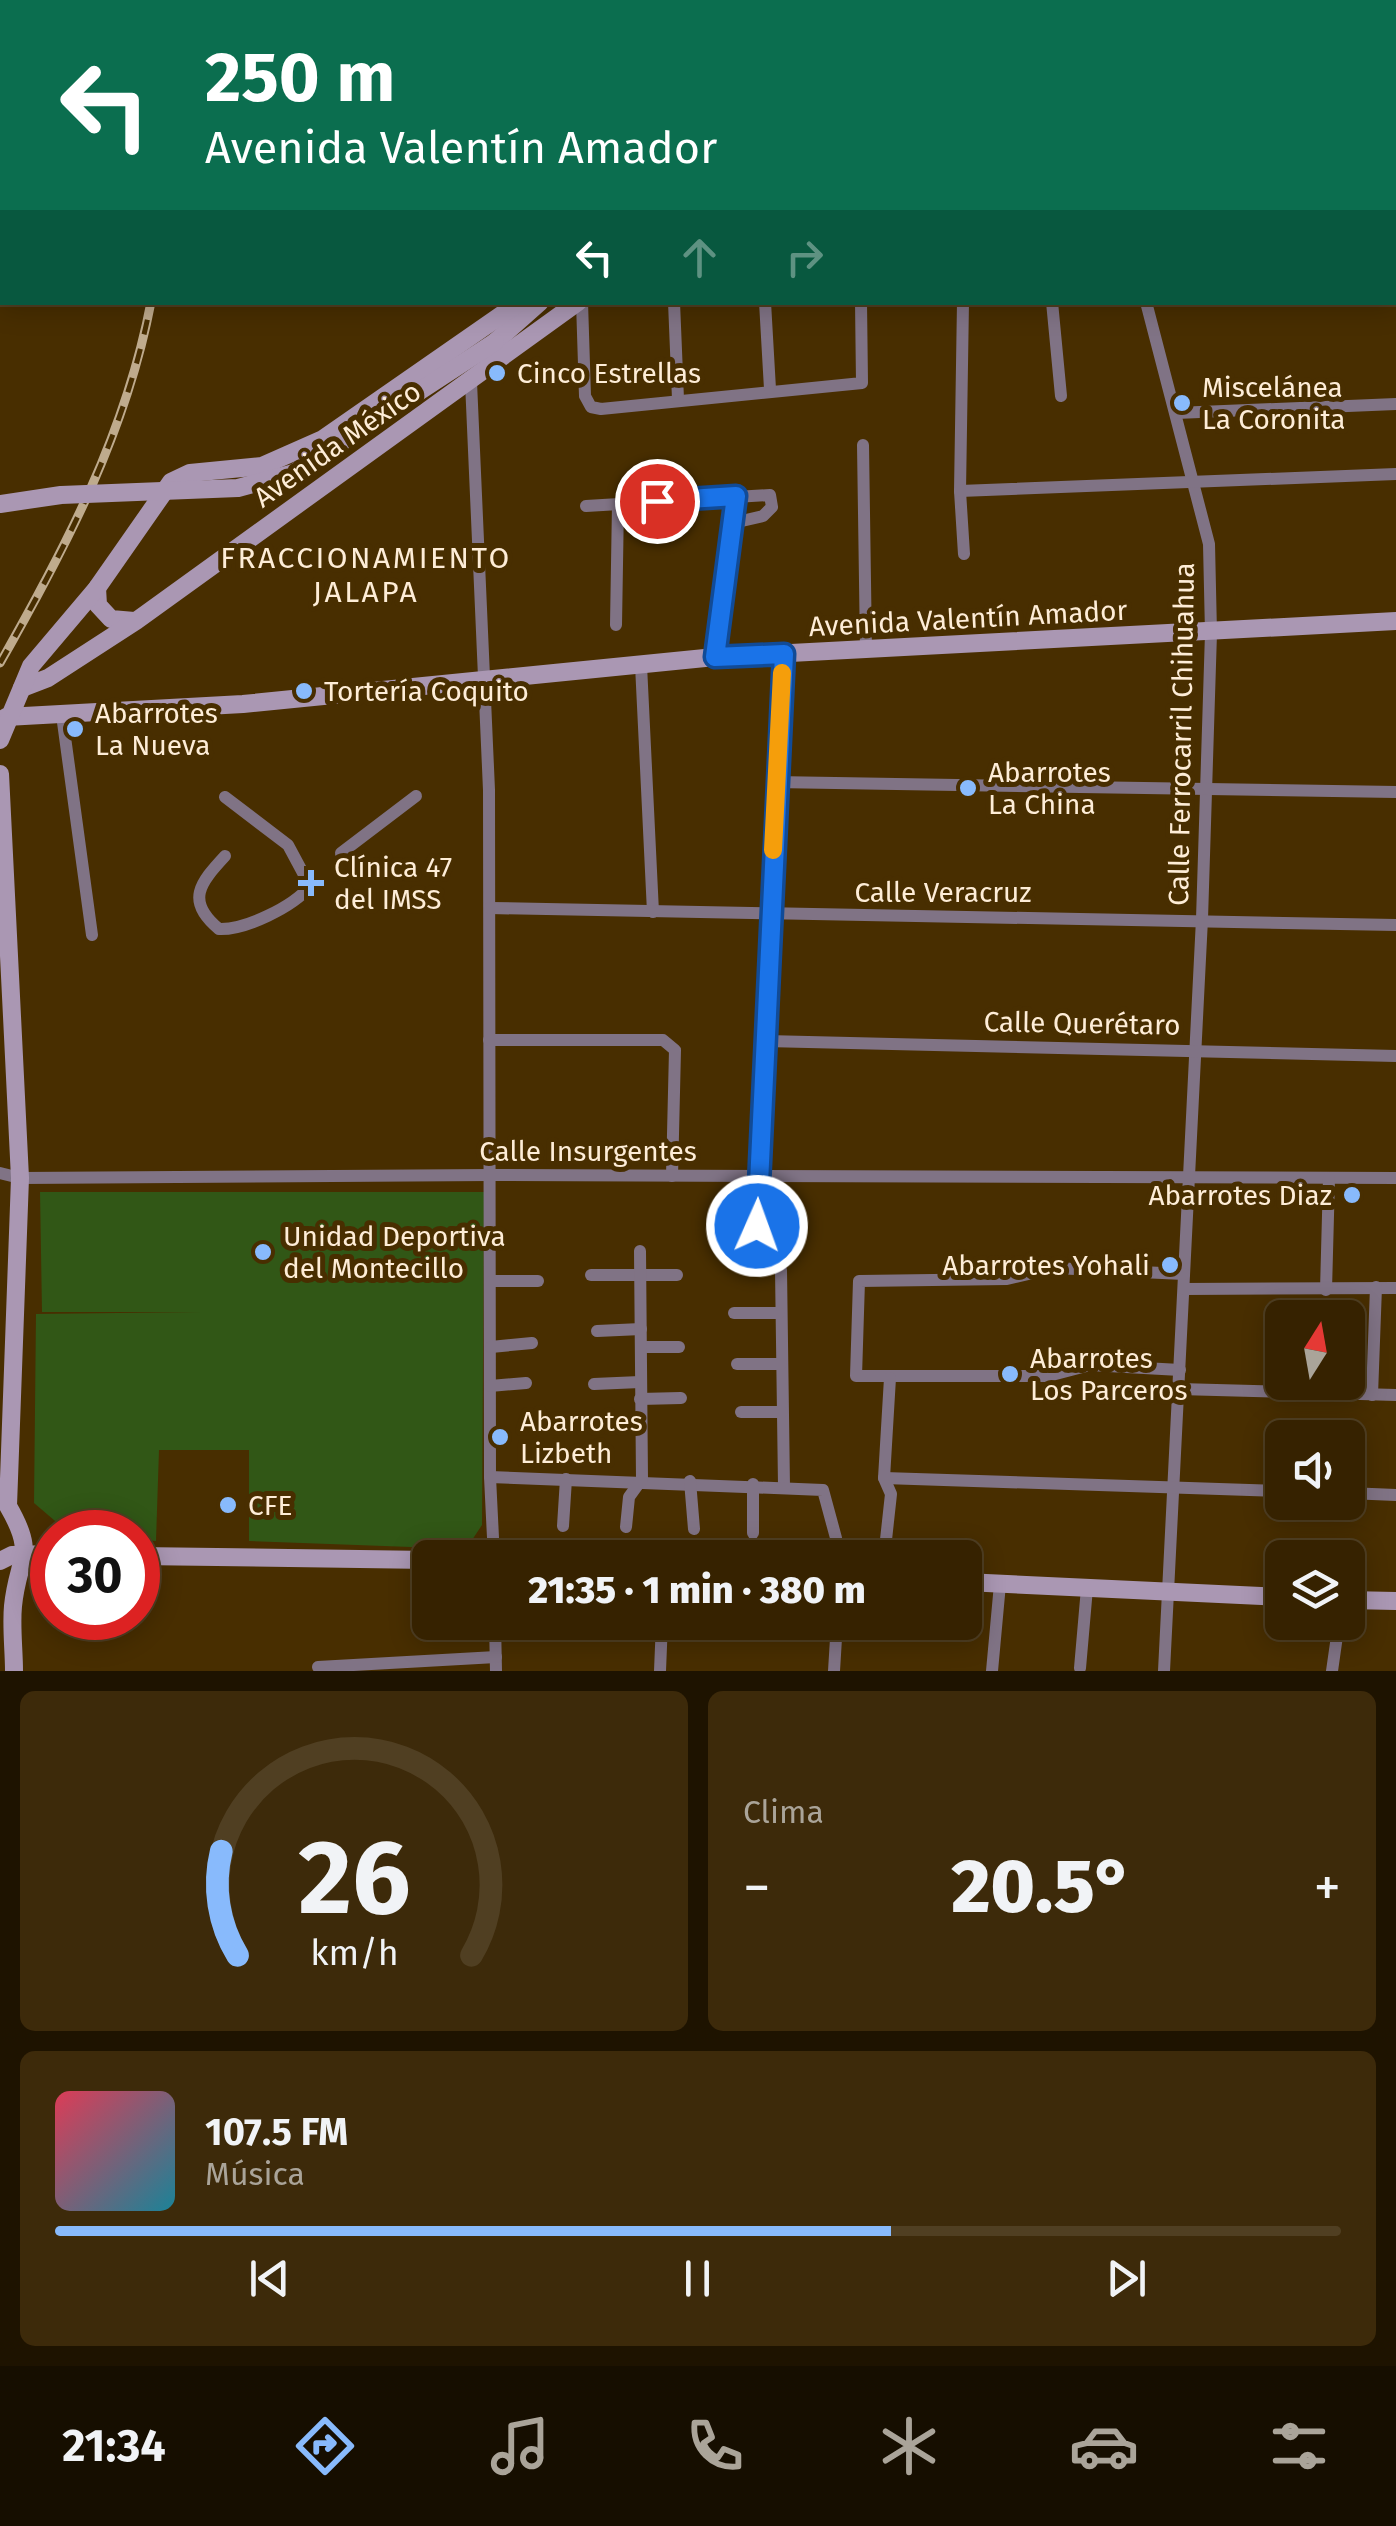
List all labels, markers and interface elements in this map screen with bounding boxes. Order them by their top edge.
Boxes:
text: 250 m [205,36,395,120]
icon: left [40,40,170,170]
text: Avenida Valentín Amador [205,121,717,175]
icon: left [567,230,622,285]
icon: ahead [672,230,727,285]
icon: right [777,230,832,285]
place label: Cinco Estrellas [517,357,701,390]
marker: Cinco Estrellas [486,362,508,384]
place label: Miscelánea La Coronita [1202,371,1346,436]
street label: Avenida México [247,375,427,514]
marker: Miscelánea La Coronita [1171,392,1193,414]
pin [615,459,700,544]
icon: arrive [630,474,685,529]
district label: FRACCIONAMIENTO JALAPA [220,540,512,610]
street label: Calle Ferrocarril Chihuahua [1162,562,1201,906]
street label: Avenida Valentín Amador [808,594,1128,643]
place label: Tortería Coquito [324,675,529,708]
marker: Tortería Coquito [293,680,315,702]
place label: Abarrotes La Nueva [95,697,218,762]
marker: Abarrotes La Nueva [64,718,86,740]
place label: Abarrotes La China [988,756,1111,821]
marker: Abarrotes La China [957,777,979,799]
place label: Clínica 47 del IMSS [334,851,452,916]
marker: Clínica 47 del IMSS [298,870,324,896]
street label: Calle Veracruz [854,876,1032,909]
street label: Calle Querétaro [983,1005,1181,1042]
street label: Calle Insurgentes [479,1135,697,1168]
position arrow [705,1174,809,1278]
place label: Abarrotes Diaz [1148,1179,1332,1212]
marker: Abarrotes Diaz [1341,1184,1363,1206]
place label: Unidad Deportiva del Montecillo [283,1220,506,1285]
marker: Unidad Deportiva del Montecillo [252,1241,274,1263]
place label: Abarrotes Yohali [942,1249,1150,1282]
marker: Abarrotes Yohali [1159,1254,1181,1276]
north arrow [1265,1300,1365,1400]
map controls [1265,1300,1365,1640]
place label: Abarrotes Los Parceros [1030,1342,1188,1407]
marker: Abarrotes Los Parceros [999,1363,1021,1385]
place label: Abarrotes Lizbeth [520,1405,643,1470]
button: sound [1265,1420,1365,1520]
marker: Abarrotes Lizbeth [489,1426,511,1448]
place label: CFE [248,1489,292,1522]
marker: CFE [217,1494,239,1516]
speed limit sign: 30 [30,1510,160,1640]
button: layers [1265,1540,1365,1640]
text: 21:35 · 1 min · 380 m [528,1567,866,1613]
text: Clima [743,1793,824,1831]
text: 26 [298,1816,410,1941]
text: 20.5° [951,1842,1133,1932]
text: − [743,1855,771,1921]
text: + [1314,1855,1341,1921]
text: km/h [310,1932,398,1974]
text: 107.5 FM [205,2109,348,2155]
text: Música [205,2155,305,2193]
icon: previous [242,2251,297,2306]
icon: pause [670,2251,725,2306]
icon: next [1099,2251,1154,2306]
icon: directions [290,2411,360,2481]
icon: music [485,2411,555,2481]
icon: phone [680,2411,750,2481]
icon: climate [874,2411,944,2481]
icon: car [1069,2411,1139,2481]
icon: filters [1264,2411,1334,2481]
text: 21:34 [62,2419,166,2473]

